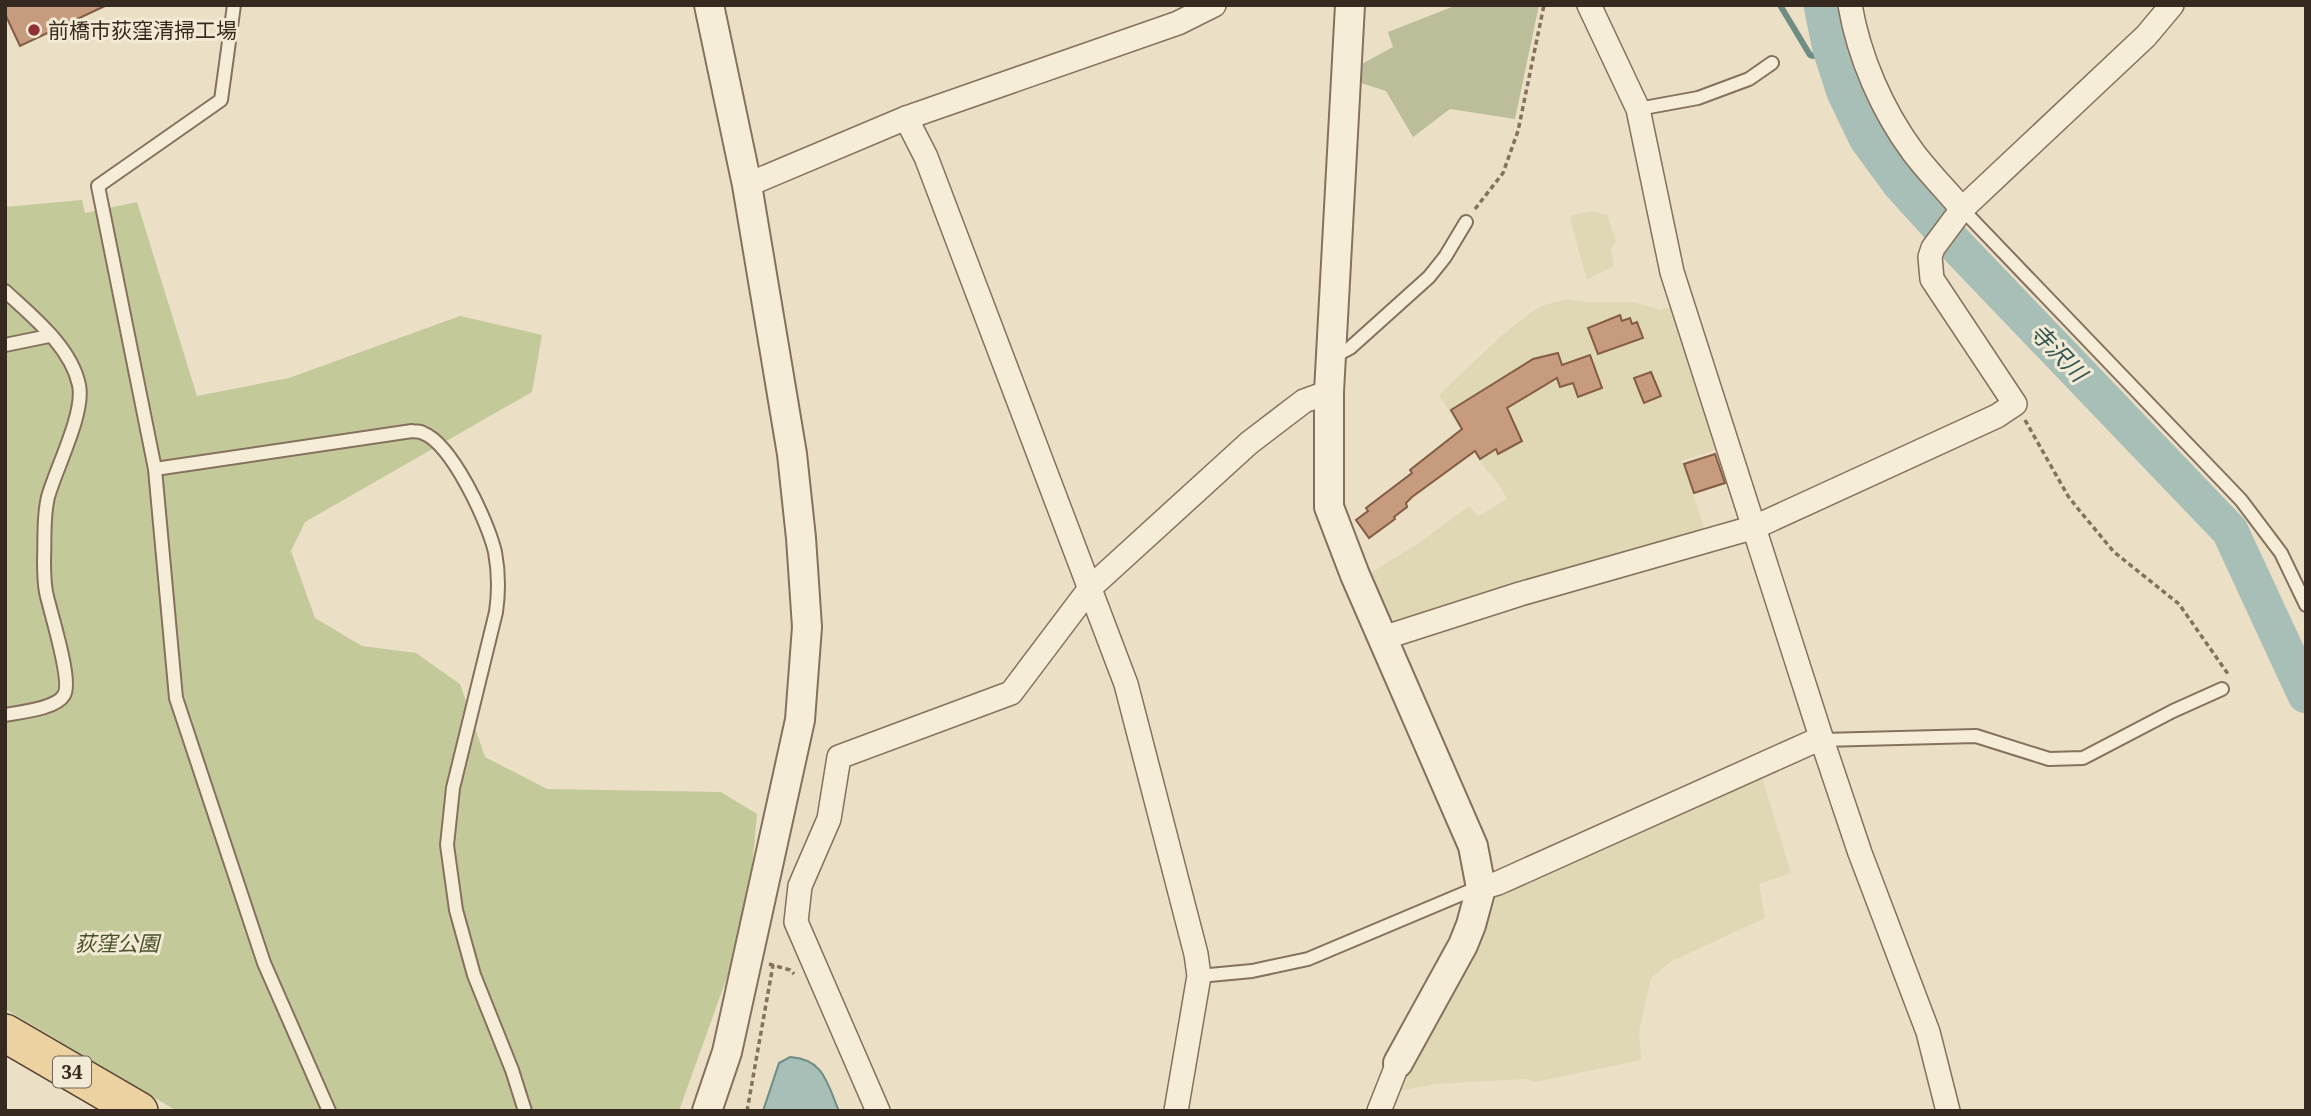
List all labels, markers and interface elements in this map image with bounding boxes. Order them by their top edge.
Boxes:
place label: 前橋市荻窪清掃工場 [48,16,237,44]
marker: 前橋市荻窪清掃工場 [26,22,42,38]
water label: 寺沢川 [2024,316,2097,390]
park label: 荻窪公園 [75,929,162,957]
road number: 34 [53,1056,91,1088]

